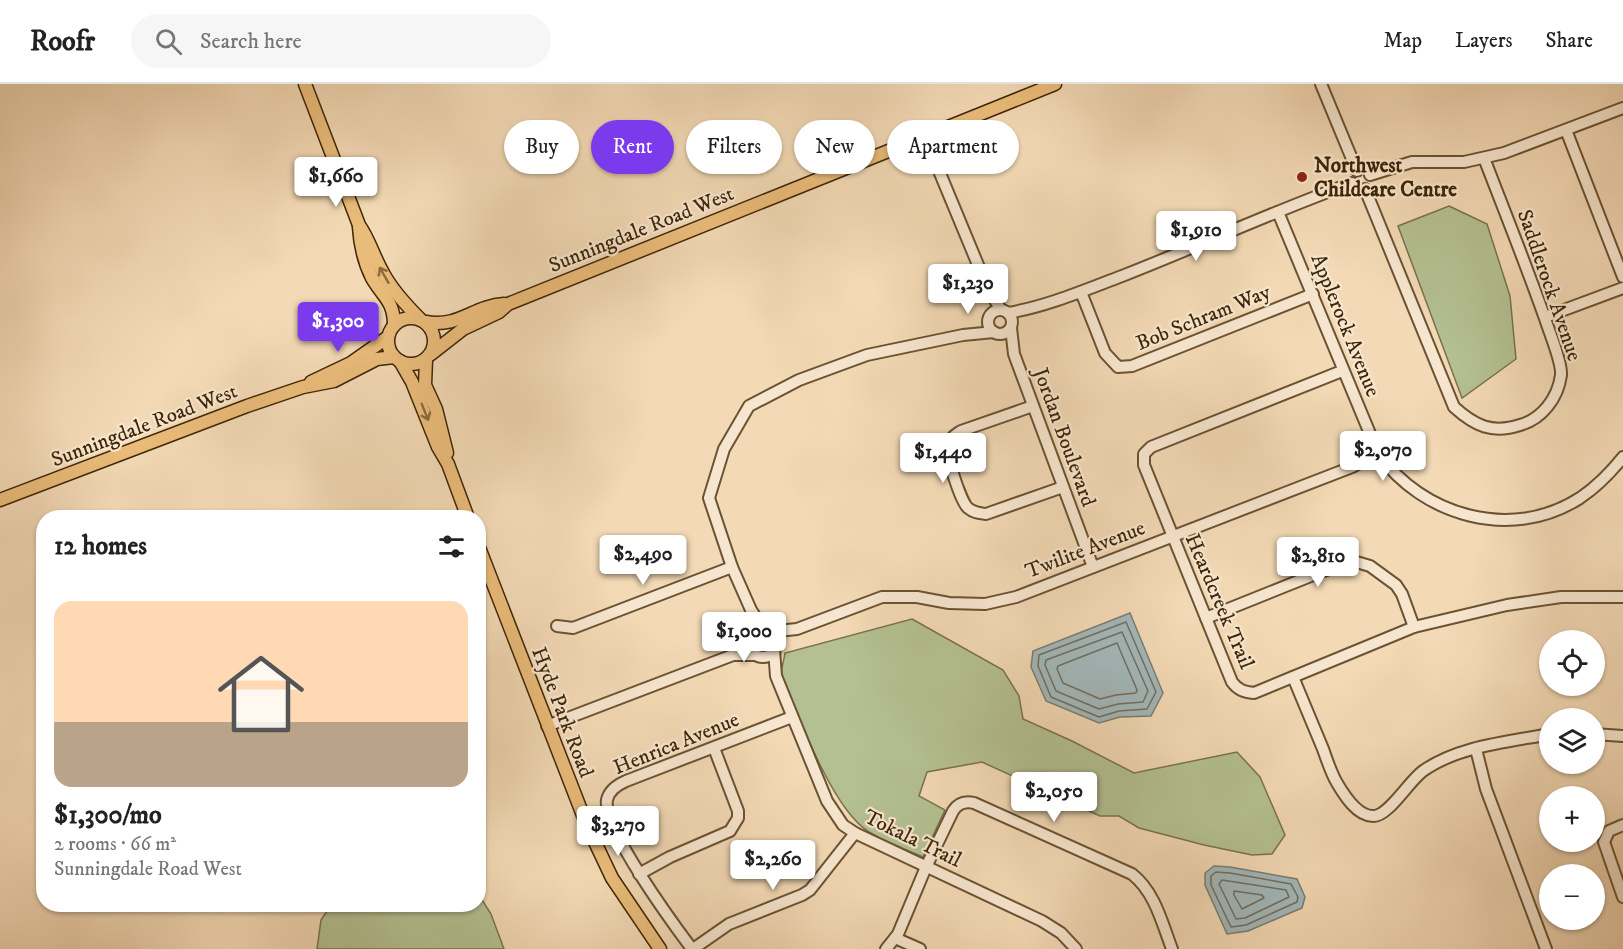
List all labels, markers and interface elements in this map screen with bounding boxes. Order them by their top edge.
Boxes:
search box [131,14,551,68]
text: Roofr [30,24,95,59]
icon: search [152,25,185,58]
text: Search here [200,28,302,55]
text: Map [1383,28,1422,54]
text: Layers [1455,28,1513,54]
text: Share [1546,28,1593,54]
chip: Buy [504,120,579,174]
chip: Rent [591,120,674,174]
chip: Filters [686,120,782,174]
chip: New [794,120,875,174]
chip: Apartment [887,120,1019,174]
place label: Northwest Childcare Centre [1314,153,1457,203]
pin: $1,660 [287,157,385,208]
text: $1,660 [308,164,364,189]
marker: Northwest Childcare Centre [1295,170,1309,184]
street label: Sunningdale Road West [545,181,738,279]
street label: Saddlerock Avenue [1511,206,1587,365]
pin: $1,910 [1147,211,1245,262]
text: $1,910 [1170,218,1222,243]
street label: Applerock Avenue [1305,250,1386,401]
pin: $1,230 [919,264,1017,315]
one-way arrow [378,267,390,284]
text: $1,230 [942,271,994,296]
street label: Bob Schram Way [1132,279,1275,357]
pin: $1,300 [289,302,387,353]
text: $1,300 [312,309,364,334]
street label: Jordan Boulevard [1026,363,1101,511]
street label: Sunningdale Road West [48,378,241,473]
one-way arrow [420,402,431,421]
pin: $2,070 [1334,431,1432,482]
pin: $1,440 [894,433,992,484]
text: $2,070 [1354,438,1412,463]
text: $1,440 [914,440,972,465]
street label: Twilite Avenue [1022,515,1149,585]
text: 12 homes [54,530,147,563]
icon: filters [435,530,468,563]
street label: Heardcreek Trail [1179,530,1260,674]
pin: $2,490 [594,535,692,586]
pin: $2,810 [1269,537,1367,588]
text: $2,490 [614,542,672,567]
text: $2,810 [1291,544,1345,569]
pin: $1,000 [695,612,793,663]
text: $1,000 [716,619,772,644]
map controls [1539,630,1605,930]
button: locate [1539,630,1605,696]
icon: home [207,640,315,748]
street label: Hyde Park Road [525,643,599,782]
street label: Henrica Avenue [610,707,743,781]
button: layers [1539,708,1605,774]
pin: $2,050 [1005,772,1103,823]
text: $2,050 [1025,779,1083,804]
button: + [1539,786,1605,852]
text: $1,300/mo [54,799,162,832]
street label: Tokala Trail [860,804,966,874]
pin: $3,270 [569,806,667,857]
text: $3,270 [591,813,645,838]
text: 2 rooms · 66 m² [54,832,176,857]
pin: $2,260 [724,840,822,891]
text: $2,260 [744,847,802,872]
text: Sunningdale Road West [54,857,242,882]
button: − [1539,864,1605,930]

